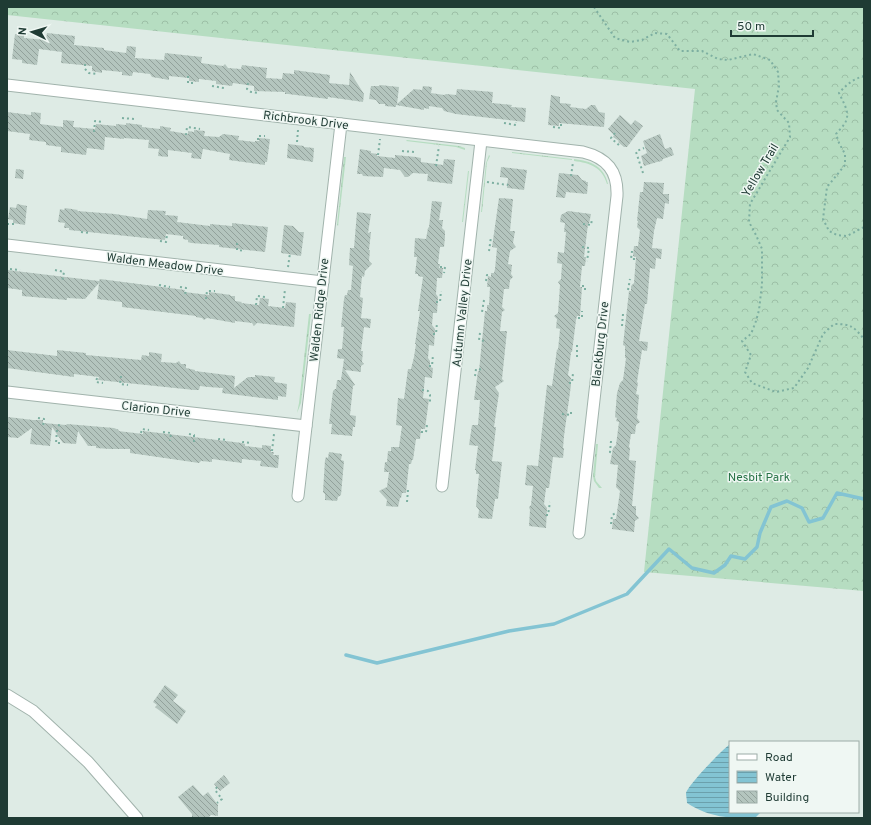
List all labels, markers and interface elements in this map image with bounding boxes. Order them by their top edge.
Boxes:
north arrow [12,12,52,52]
scale bar [731,12,813,38]
text: 50 m [737,19,765,35]
text: N [16,27,30,36]
street label: Richbrook Drive [262,108,350,134]
street label: Yellow Trail [739,141,783,200]
street label: Walden Meadow Drive [105,250,224,280]
street label: Walden Ridge Drive [307,257,333,363]
street label: Autumn Valley Drive [449,258,477,368]
street label: Blackburg Drive [589,301,613,388]
street label: Clarion Drive [120,398,191,422]
park label: Nesbit Park [728,470,790,486]
legend [729,741,859,813]
text: Road [765,750,793,766]
text: Water [765,770,797,786]
text: Building [765,790,809,806]

